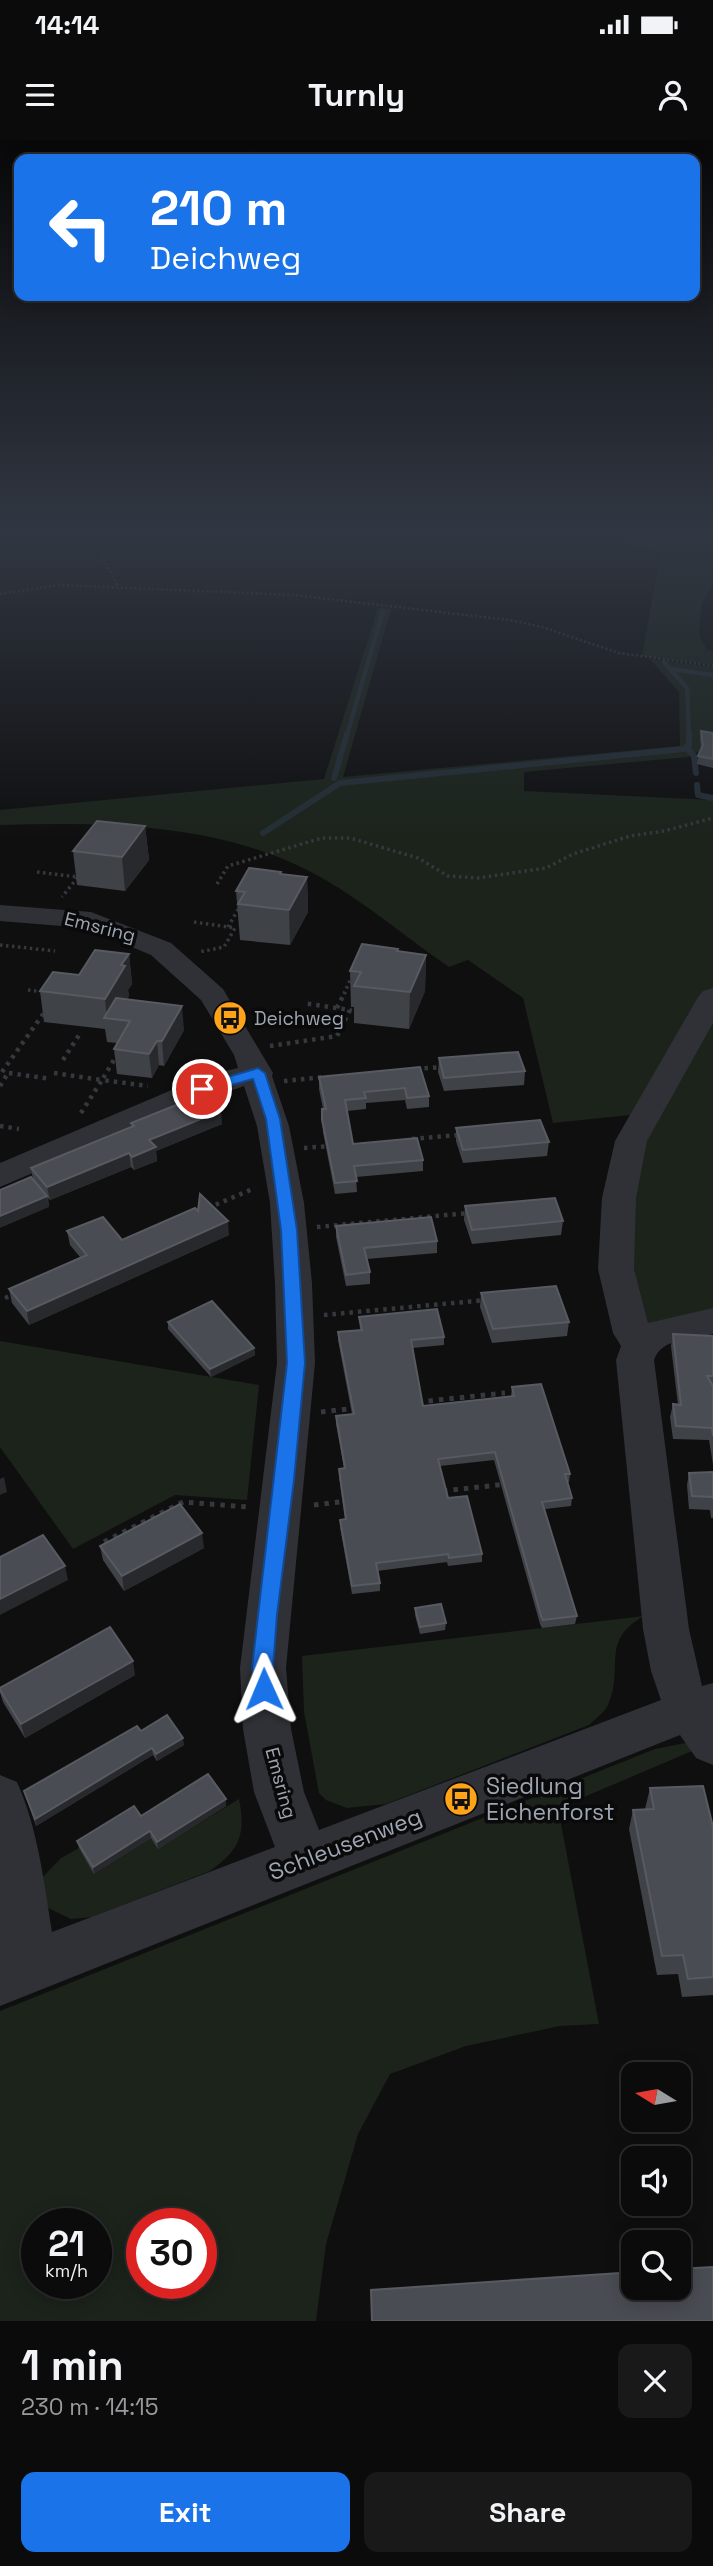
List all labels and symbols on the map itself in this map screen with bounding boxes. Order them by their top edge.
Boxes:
street label: Emsring [62,906,138,948]
bus stop icon: Deichweg [211,999,249,1037]
place label: Deichweg [254,1006,344,1031]
pin [172,1059,232,1119]
position arrow [227,1652,301,1726]
street label: Emsring [260,1745,302,1821]
place label: Siedlung Eichenforst [486,1771,615,1827]
bus stop icon: Siedlung Eichenforst [442,1780,480,1818]
street label: Schleusenweg [264,1801,426,1887]
north arrow [621,2062,691,2132]
speed limit sign: 30 [126,2208,217,2299]

